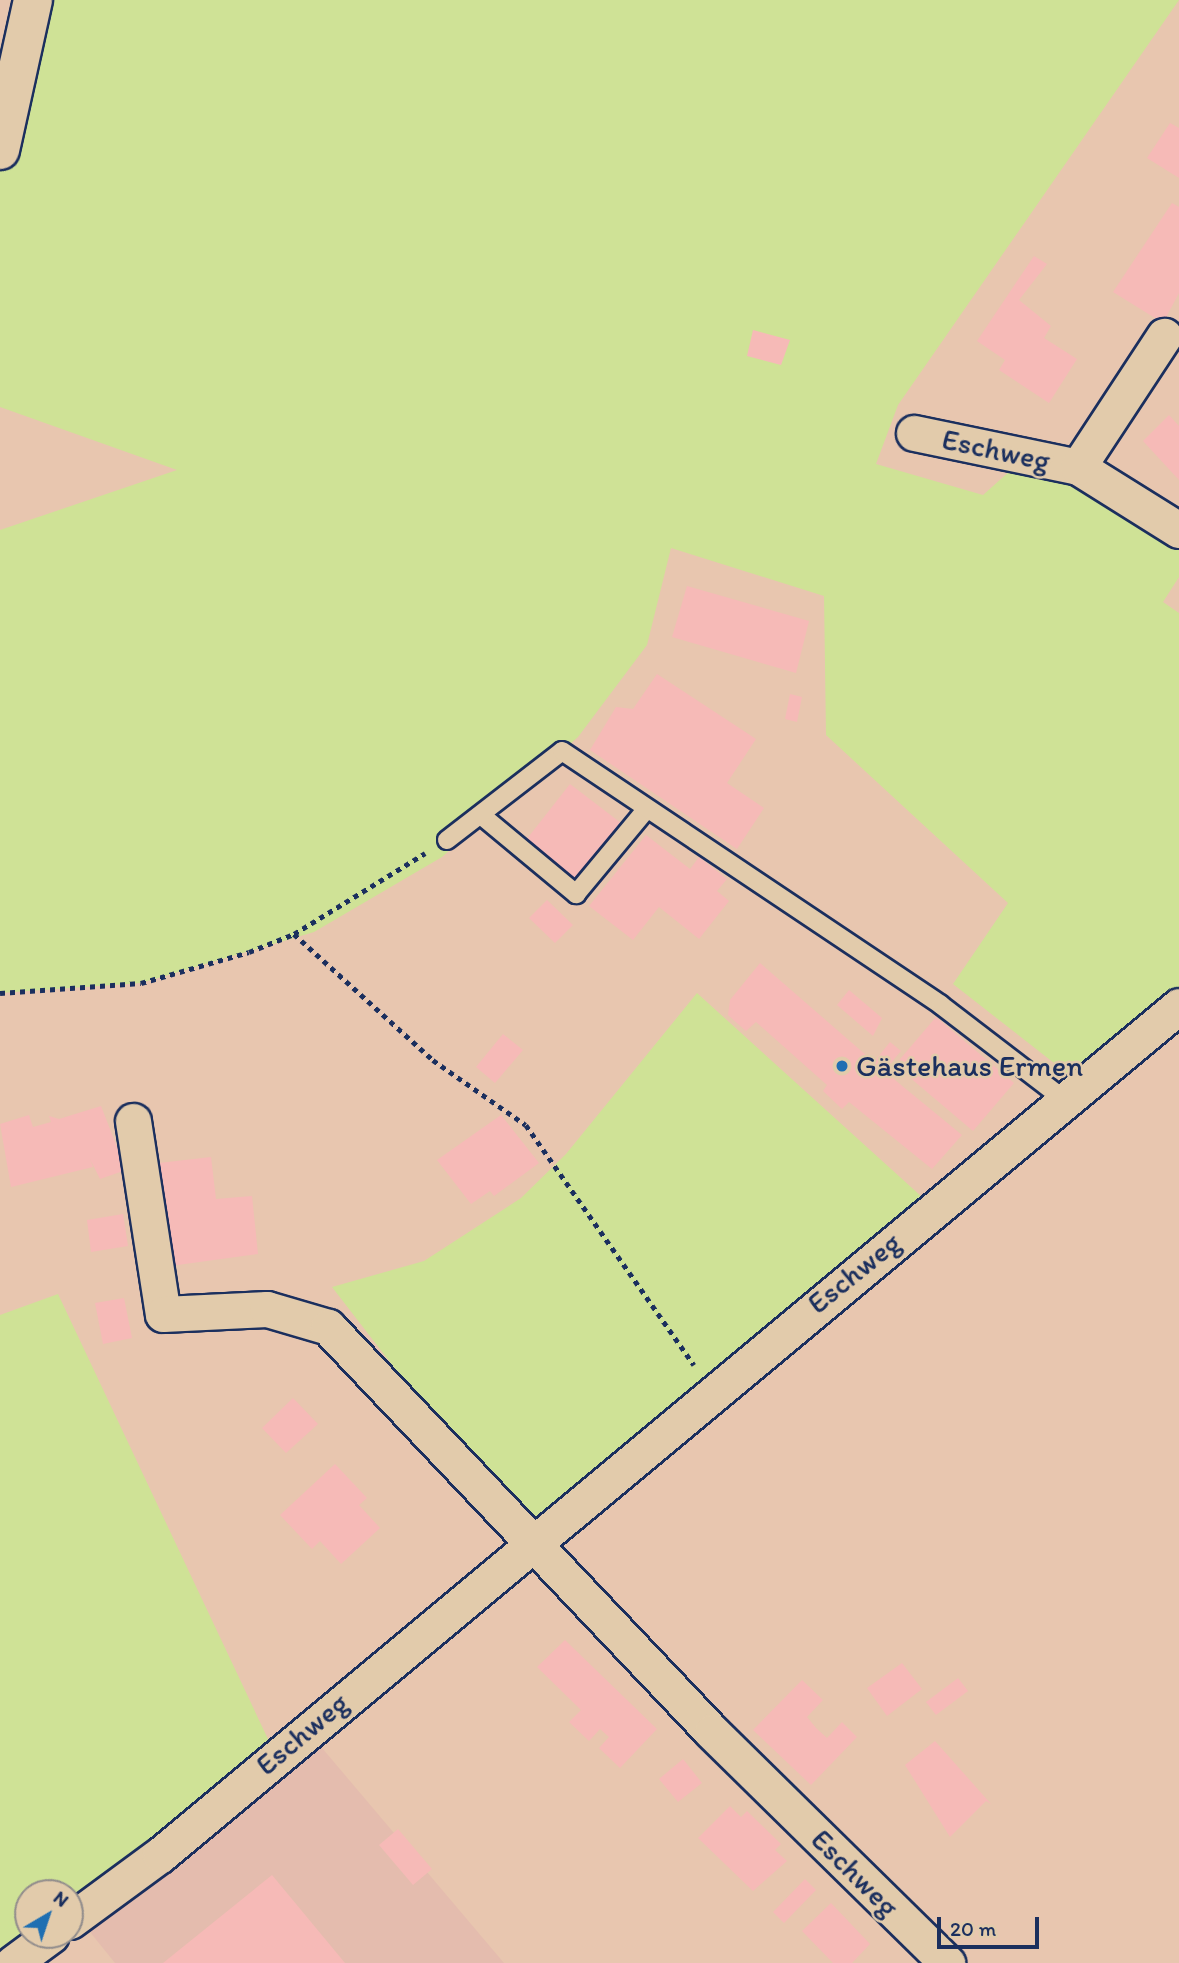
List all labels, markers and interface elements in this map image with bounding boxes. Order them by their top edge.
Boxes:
street label: Eschweg [939,421,1053,479]
place label: Gästehaus Ermen [856,1048,1082,1084]
marker: Gästehaus Ermen [834,1058,850,1074]
street label: Eschweg [800,1225,908,1321]
street label: Eschweg [248,1685,356,1783]
street label: Eschweg [804,1822,906,1924]
north arrow [14,1879,84,1949]
text: N [49,1886,73,1912]
scale bar [941,1904,1042,1948]
text: 20 m [950,1916,996,1941]

